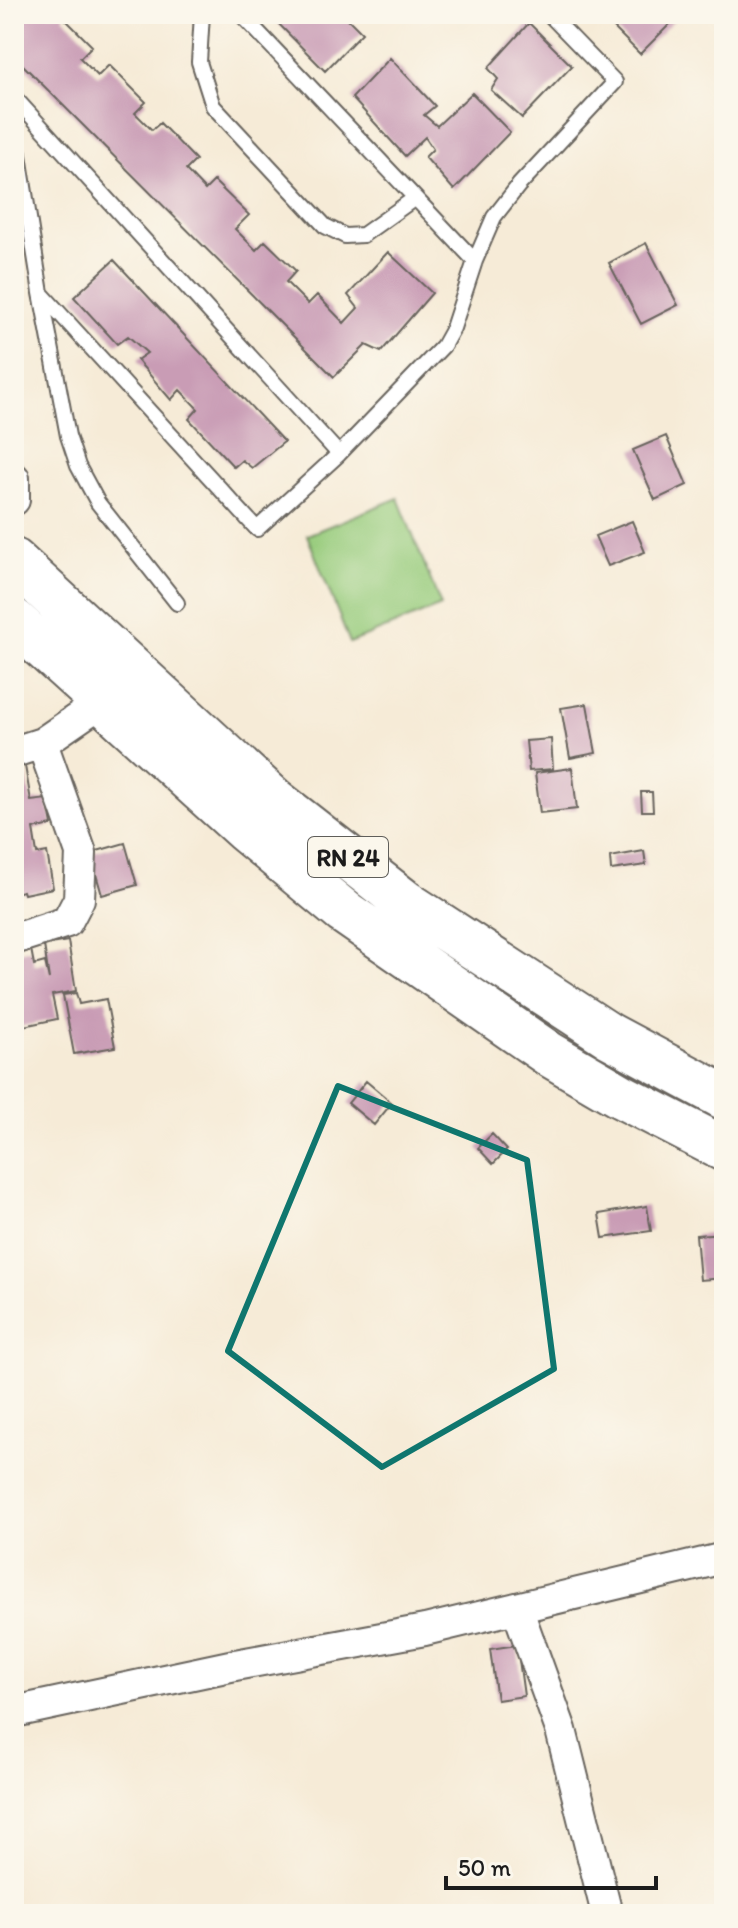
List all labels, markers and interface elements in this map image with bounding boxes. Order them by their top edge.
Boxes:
road number: RN 24 [308,837,388,877]
scale bar [446,1840,656,1890]
text: 50 m [458,1853,511,1882]

